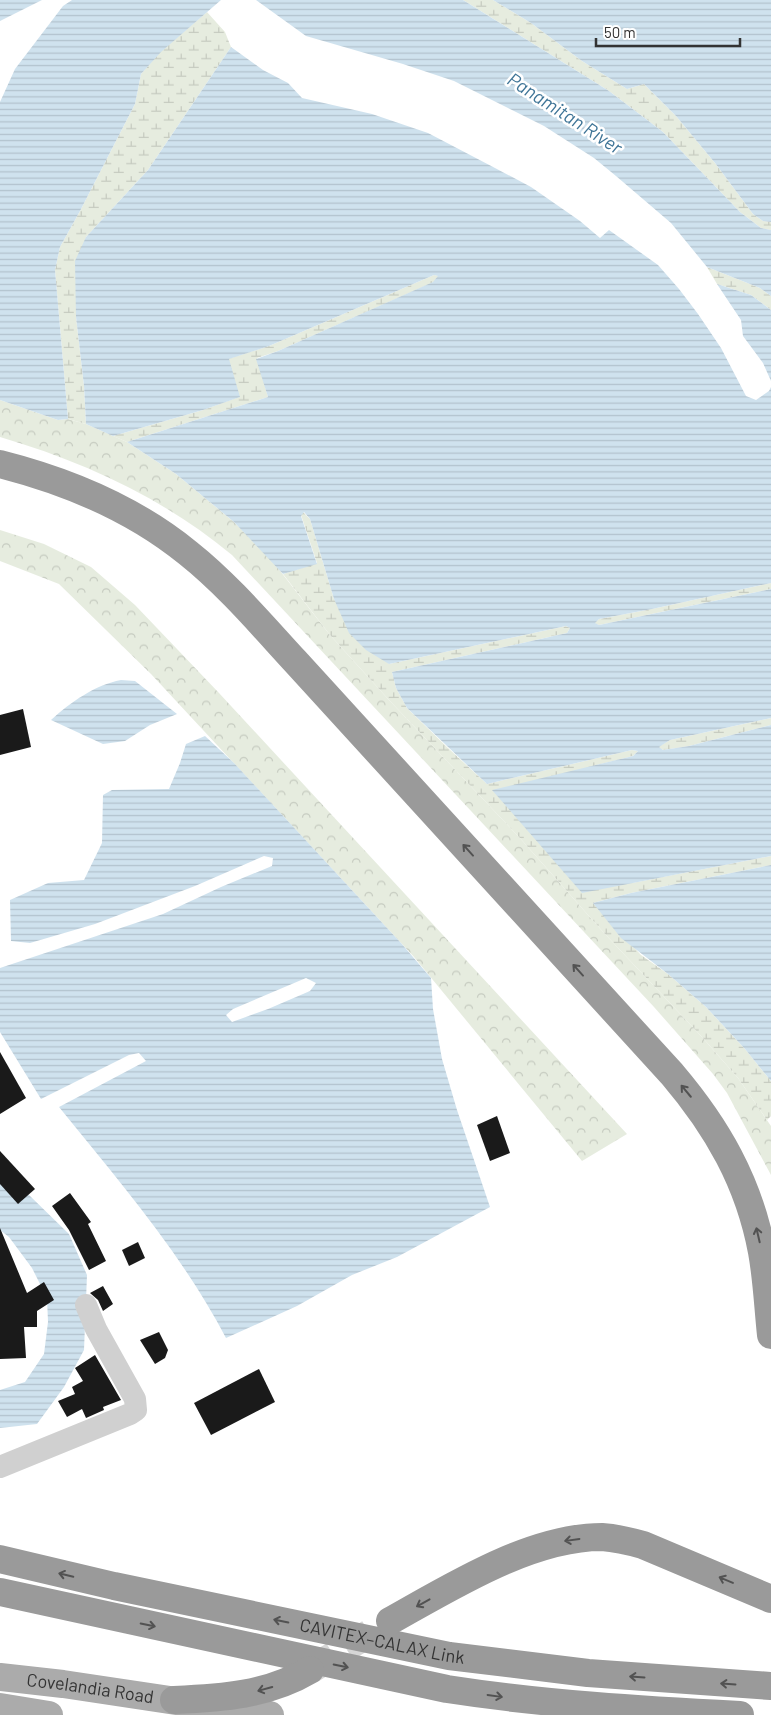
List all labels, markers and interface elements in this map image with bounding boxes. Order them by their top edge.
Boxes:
scale bar [596,15,740,47]
text: 50 m [604,23,636,41]
water label: Panamitan River [504,67,628,159]
one-way arrow [462,843,474,856]
one-way arrow [572,963,584,976]
one-way arrow [681,1084,692,1097]
one-way arrow [753,1227,762,1243]
one-way arrow [564,1535,580,1545]
one-way arrow [59,1570,75,1579]
one-way arrow [719,1574,734,1584]
one-way arrow [415,1598,430,1608]
street label: CAVITEX–CALAX Link [298,1613,466,1668]
one-way arrow [274,1616,290,1625]
one-way arrow [140,1620,156,1630]
one-way arrow [333,1662,349,1672]
street label: Covelandia Road [26,1668,155,1707]
one-way arrow [629,1672,645,1681]
one-way arrow [720,1679,736,1688]
one-way arrow [258,1685,274,1695]
one-way arrow [487,1692,503,1702]

